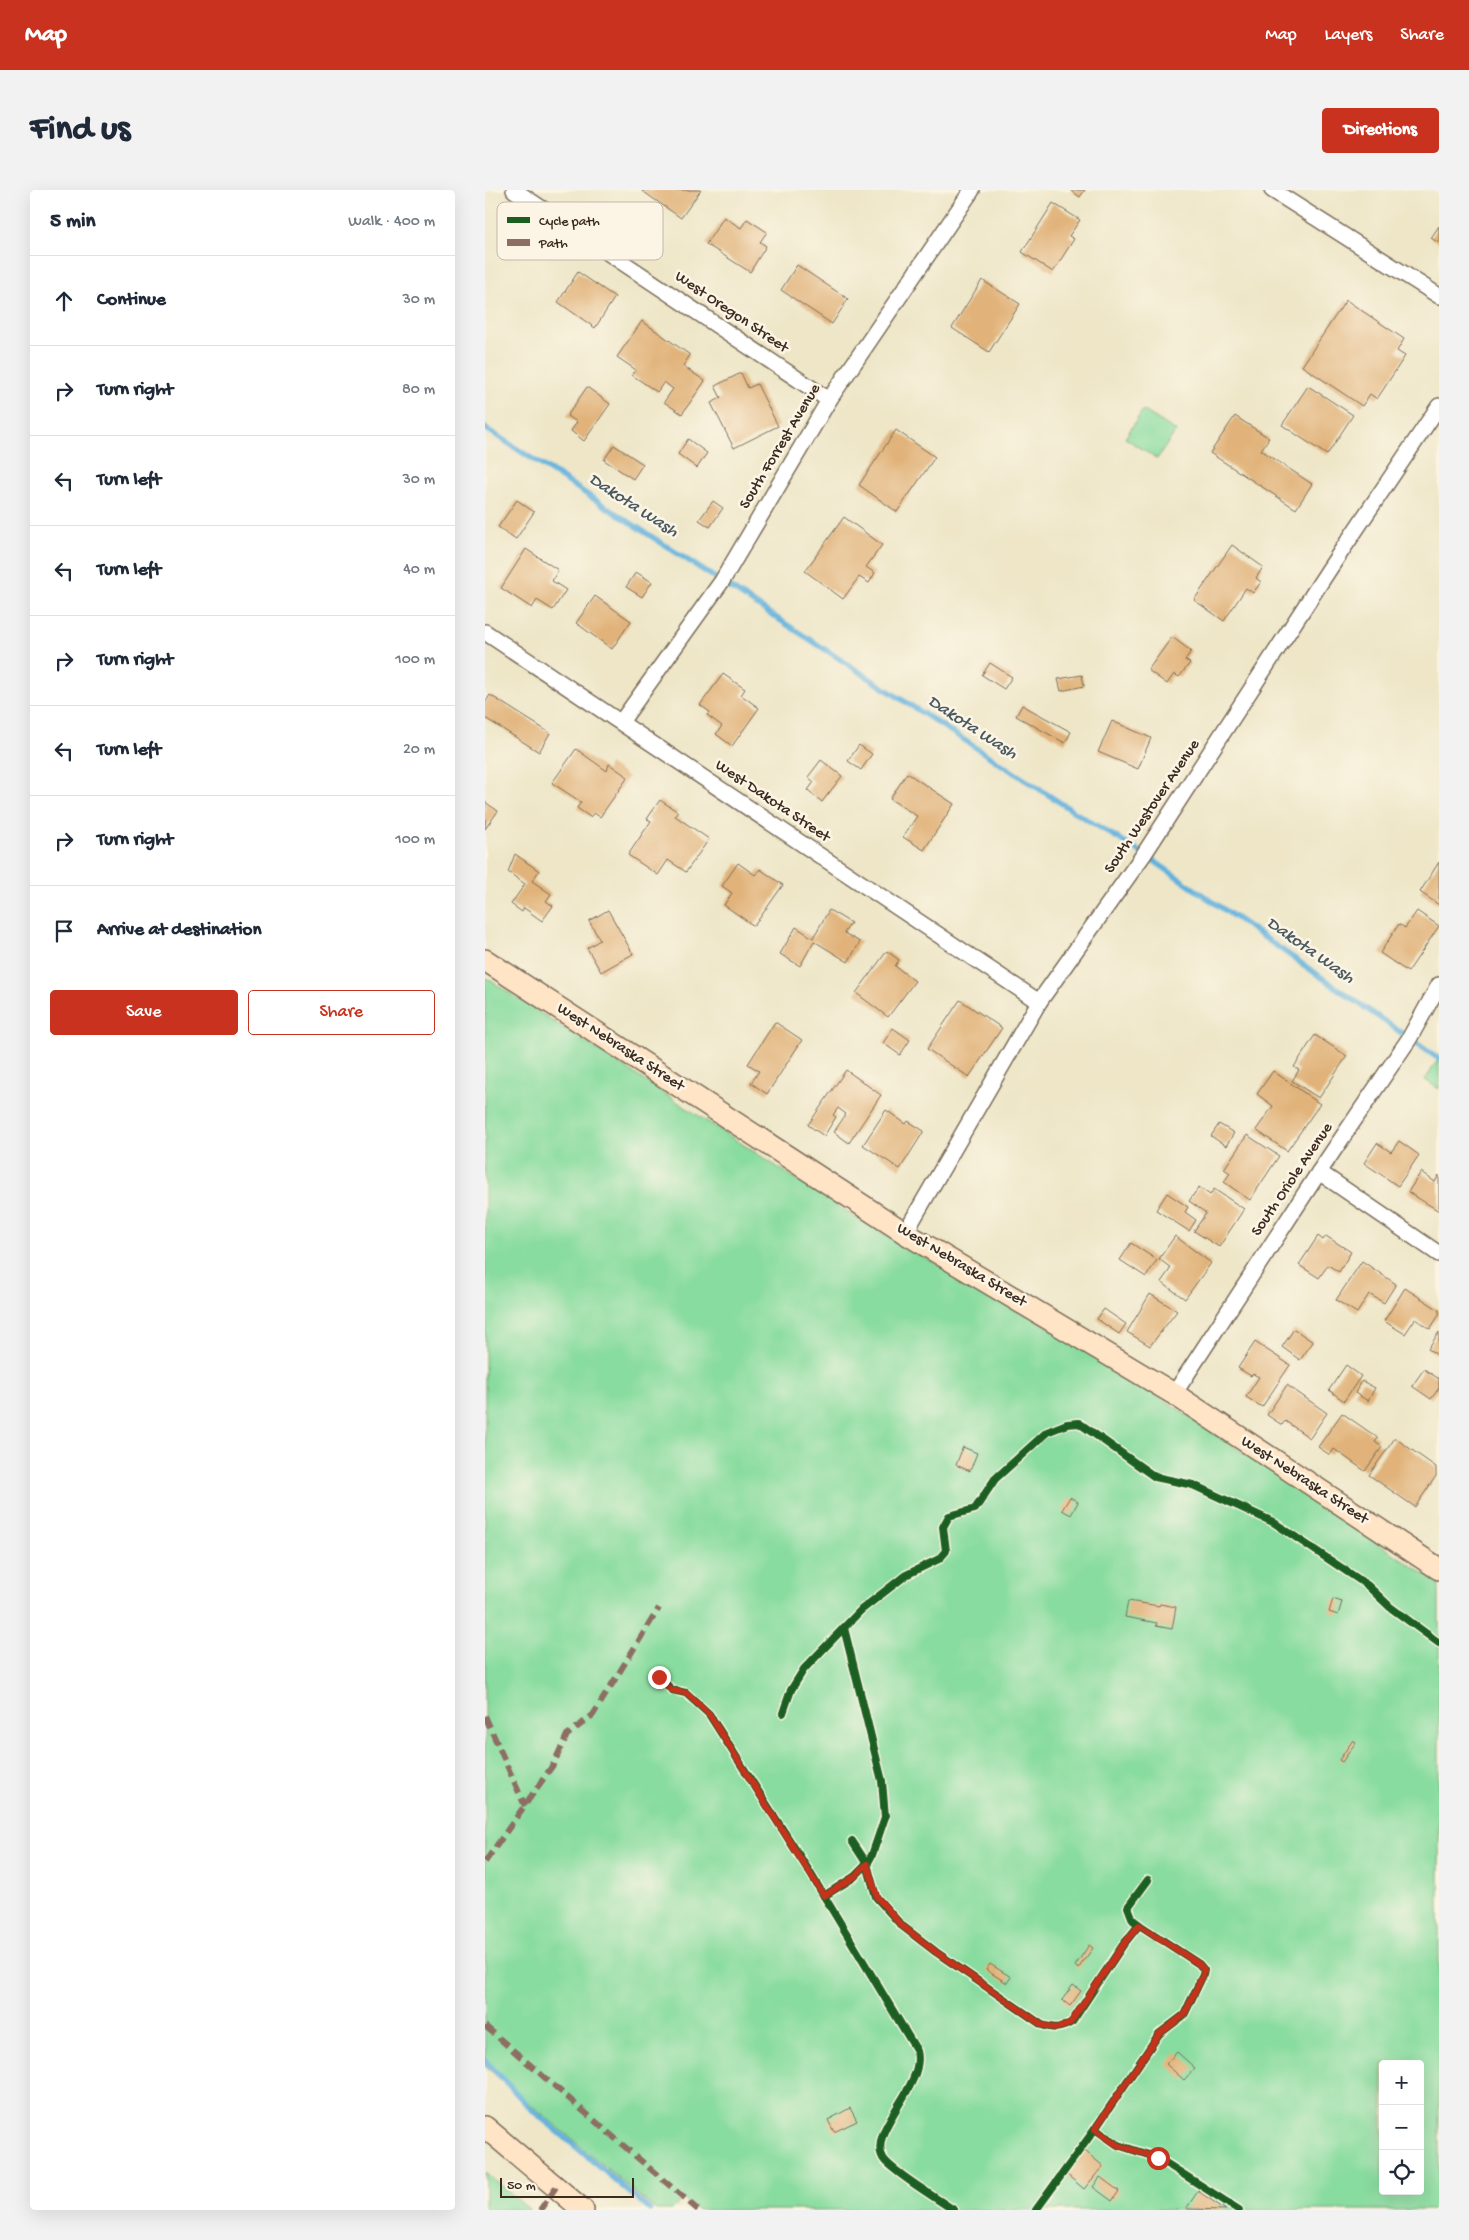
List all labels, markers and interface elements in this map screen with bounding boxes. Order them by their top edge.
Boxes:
text: Map [25,21,67,50]
text: Map [1265,25,1297,46]
text: Layers [1325,25,1372,46]
text: Share [1400,25,1444,46]
button: Directions [1322,108,1439,153]
text: Find us [30,110,130,151]
legend [497,202,663,260]
text: 5 min [50,210,95,235]
text: Walk · 400 m [348,213,435,232]
text: Cycle path [539,214,600,231]
text: Path [538,236,568,253]
street label: West Oregon Street [671,268,793,359]
icon: ahead [50,287,78,315]
text: Continue [97,289,166,312]
text: 30 m [402,291,435,310]
icon: right [50,377,78,405]
text: Turn right [97,379,173,402]
street label: South Forrest Avenue [736,380,826,513]
text: 80 m [402,381,435,400]
icon: left [50,467,78,495]
text: Turn left [97,469,161,492]
water label: Dakota Wash [584,469,682,543]
text: 30 m [402,471,435,490]
icon: left [50,557,78,585]
text: Turn left [97,559,161,582]
text: 40 m [403,561,435,580]
icon: right [50,647,78,675]
text: Turn right [97,649,173,672]
text: 100 m [395,651,435,670]
water label: Dakota Wash [923,691,1021,765]
street label: South Westover Avenue [1101,736,1205,878]
icon: left [50,737,78,765]
text: Turn left [97,739,161,762]
text: 20 m [403,741,435,760]
street label: West Dakota Street [711,756,834,848]
icon: right [50,827,78,855]
text: Turn right [97,829,173,852]
text: 100 m [395,831,435,850]
water label: Dakota Wash [1262,913,1358,989]
icon: arrive [50,917,78,945]
text: Arrive at destination [97,919,261,942]
button: Save [50,990,238,1035]
button: Share [248,990,435,1035]
street label: West Nebraska Street [553,1000,689,1097]
street label: South Oriole Avenue [1248,1119,1338,1240]
street label: West Nebraska Street [893,1220,1031,1313]
street label: West Nebraska Street [1237,1433,1373,1530]
route end [648,1666,671,1689]
map controls [1379,2060,1424,2195]
button: + [1379,2060,1424,2105]
button: − [1379,2105,1424,2150]
route start [1147,2147,1170,2170]
button: locate [1379,2150,1424,2195]
scale bar [500,2175,634,2198]
text: 50 m [507,2178,536,2195]

